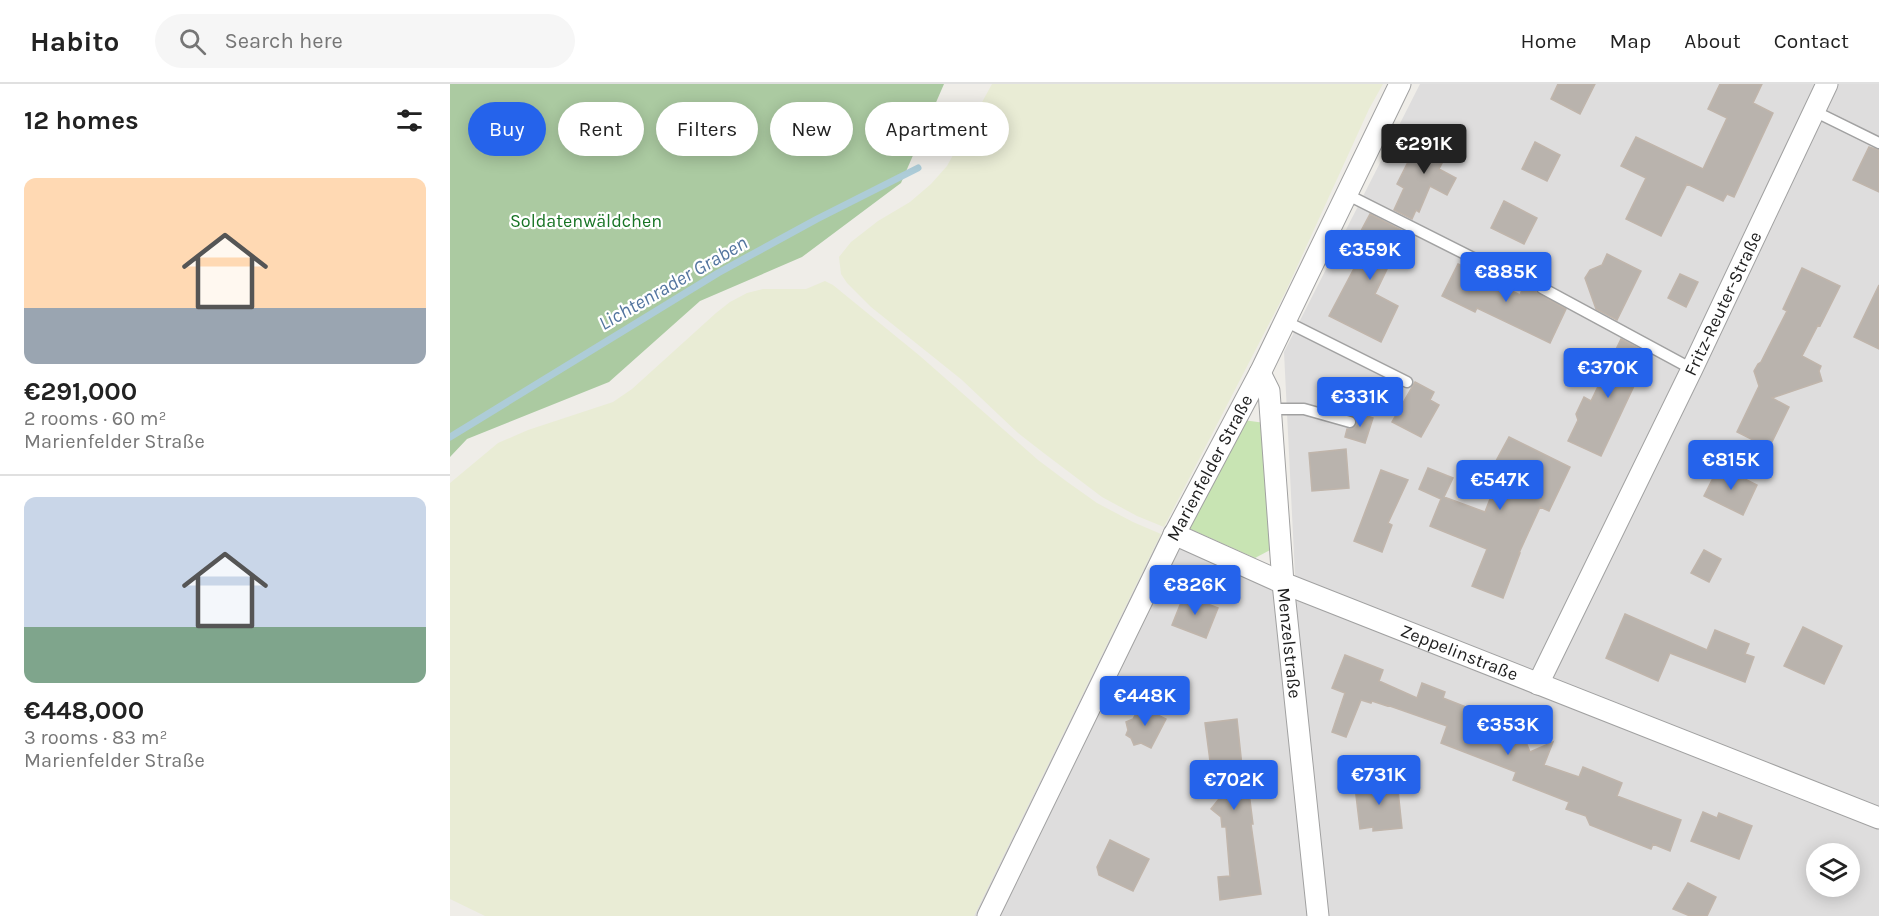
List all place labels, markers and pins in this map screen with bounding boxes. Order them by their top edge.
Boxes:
pin: €291K [1382,124,1466,175]
pin: €359K [1328,230,1412,281]
pin: €885K [1464,252,1548,303]
pin: €370K [1566,348,1650,399]
pin: €331K [1318,377,1402,428]
pin: €815K [1689,440,1773,491]
pin: €547K [1458,460,1542,511]
pin: €826K [1153,565,1237,616]
pin: €448K [1103,676,1187,727]
pin: €353K [1466,705,1550,756]
pin: €731K [1337,755,1421,806]
pin: €702K [1192,760,1276,811]

